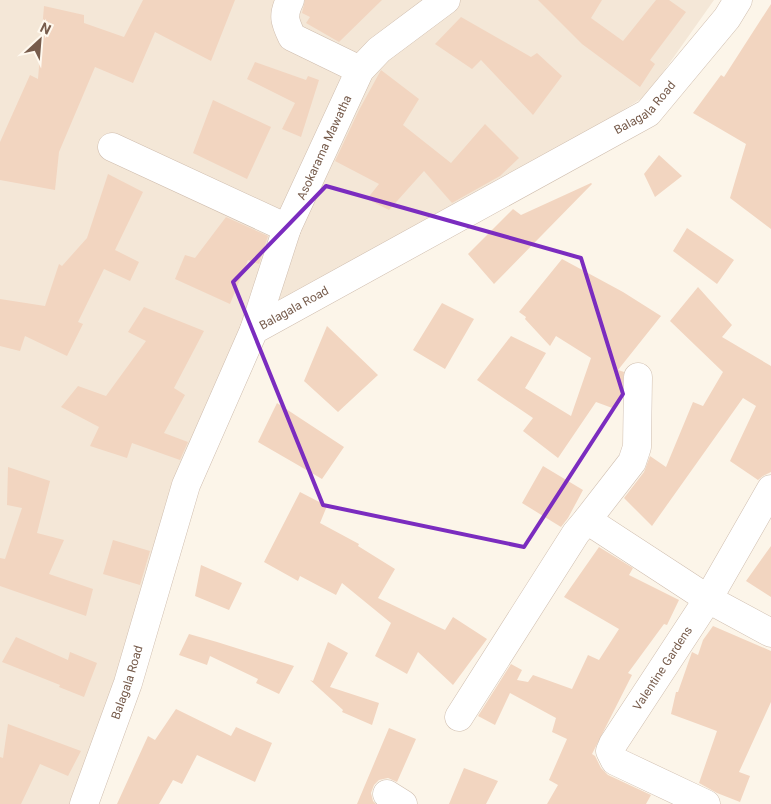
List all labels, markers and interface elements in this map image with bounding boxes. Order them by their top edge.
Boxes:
north arrow [15,15,65,65]
text: N [38,19,54,38]
street label: Balagala Road [612,78,678,137]
street label: Asokarama Mawatha [294,93,354,202]
street label: Balagala Road [257,283,331,333]
street label: Valentine Gardens [630,624,695,713]
street label: Balagala Road [108,644,146,721]

